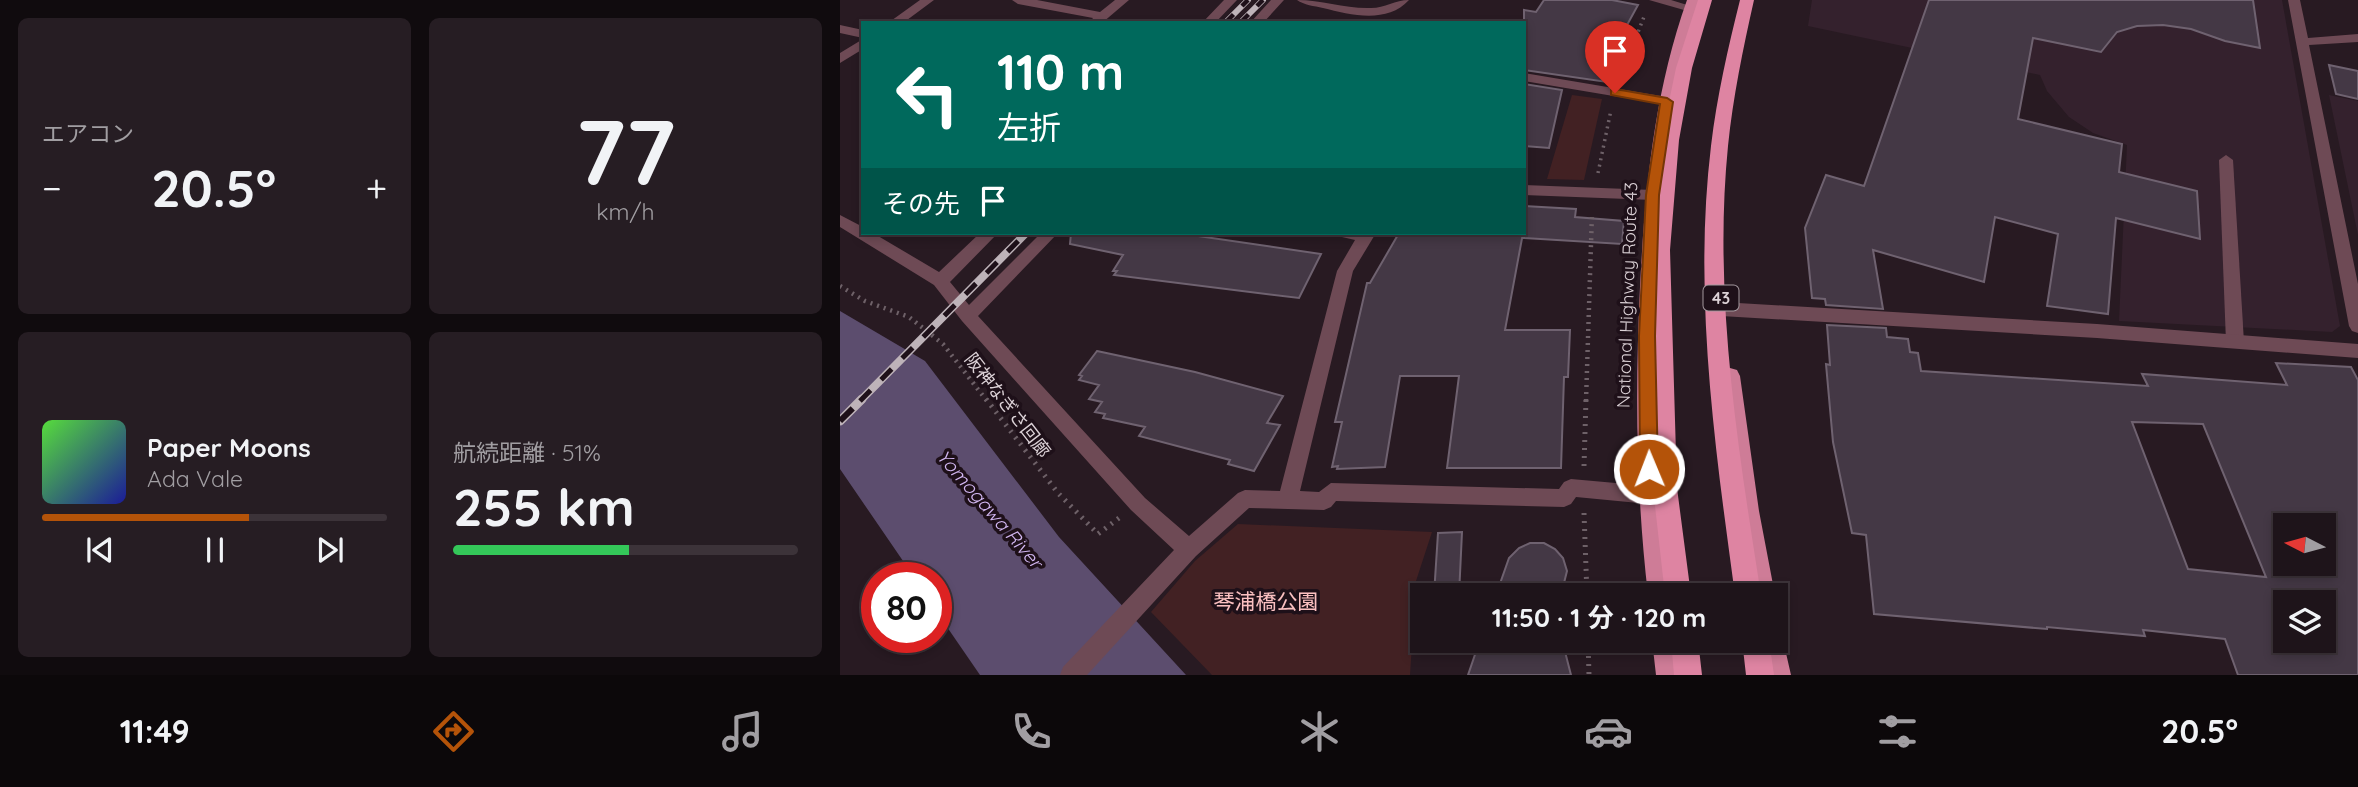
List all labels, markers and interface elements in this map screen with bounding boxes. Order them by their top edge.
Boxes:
pin [1585,21,1645,93]
icon: arrive [1596,32,1634,70]
text: 110 m [997,41,1124,102]
icon: left [882,49,973,140]
text: 77 [576,94,675,208]
text: 左折 [997,107,1061,147]
text: エアコン [42,119,134,148]
text: 20.5° [151,155,276,220]
text: − [42,164,62,212]
text: + [366,164,387,212]
icon: arrive [974,182,1012,220]
street label: National Highway Route 43 [1612,182,1642,408]
text: その先 [882,187,960,220]
text: km/h [596,197,655,226]
road number: 43 [1704,286,1738,310]
street label: 阪神なぎさ回廊 [960,348,1056,462]
text: Paper Moons [147,431,311,464]
position arrow [1612,432,1686,506]
text: 航続距離 · 51% [453,438,601,467]
water label: Yomogawa River [932,445,1050,575]
text: Ada Vale [147,464,243,493]
text: 255 km [453,474,635,539]
north arrow [2273,513,2336,576]
map controls [2273,513,2336,653]
icon: previous [81,531,119,569]
icon: pause [196,531,234,569]
icon: next [311,531,349,569]
speed limit sign: 80 [861,562,952,653]
park label: 琴浦橋公園 [1214,588,1319,614]
button: layers [2273,590,2336,653]
text: 11:50 · 1 分 · 120 m [1492,601,1706,634]
icon: directions [429,707,478,756]
icon: music [718,707,767,756]
icon: phone [1007,707,1056,756]
icon: climate [1295,707,1344,756]
icon: car [1584,707,1633,756]
icon: filters [1873,707,1922,756]
text: 11:49 [120,711,190,751]
text: 20.5° [2161,711,2238,751]

